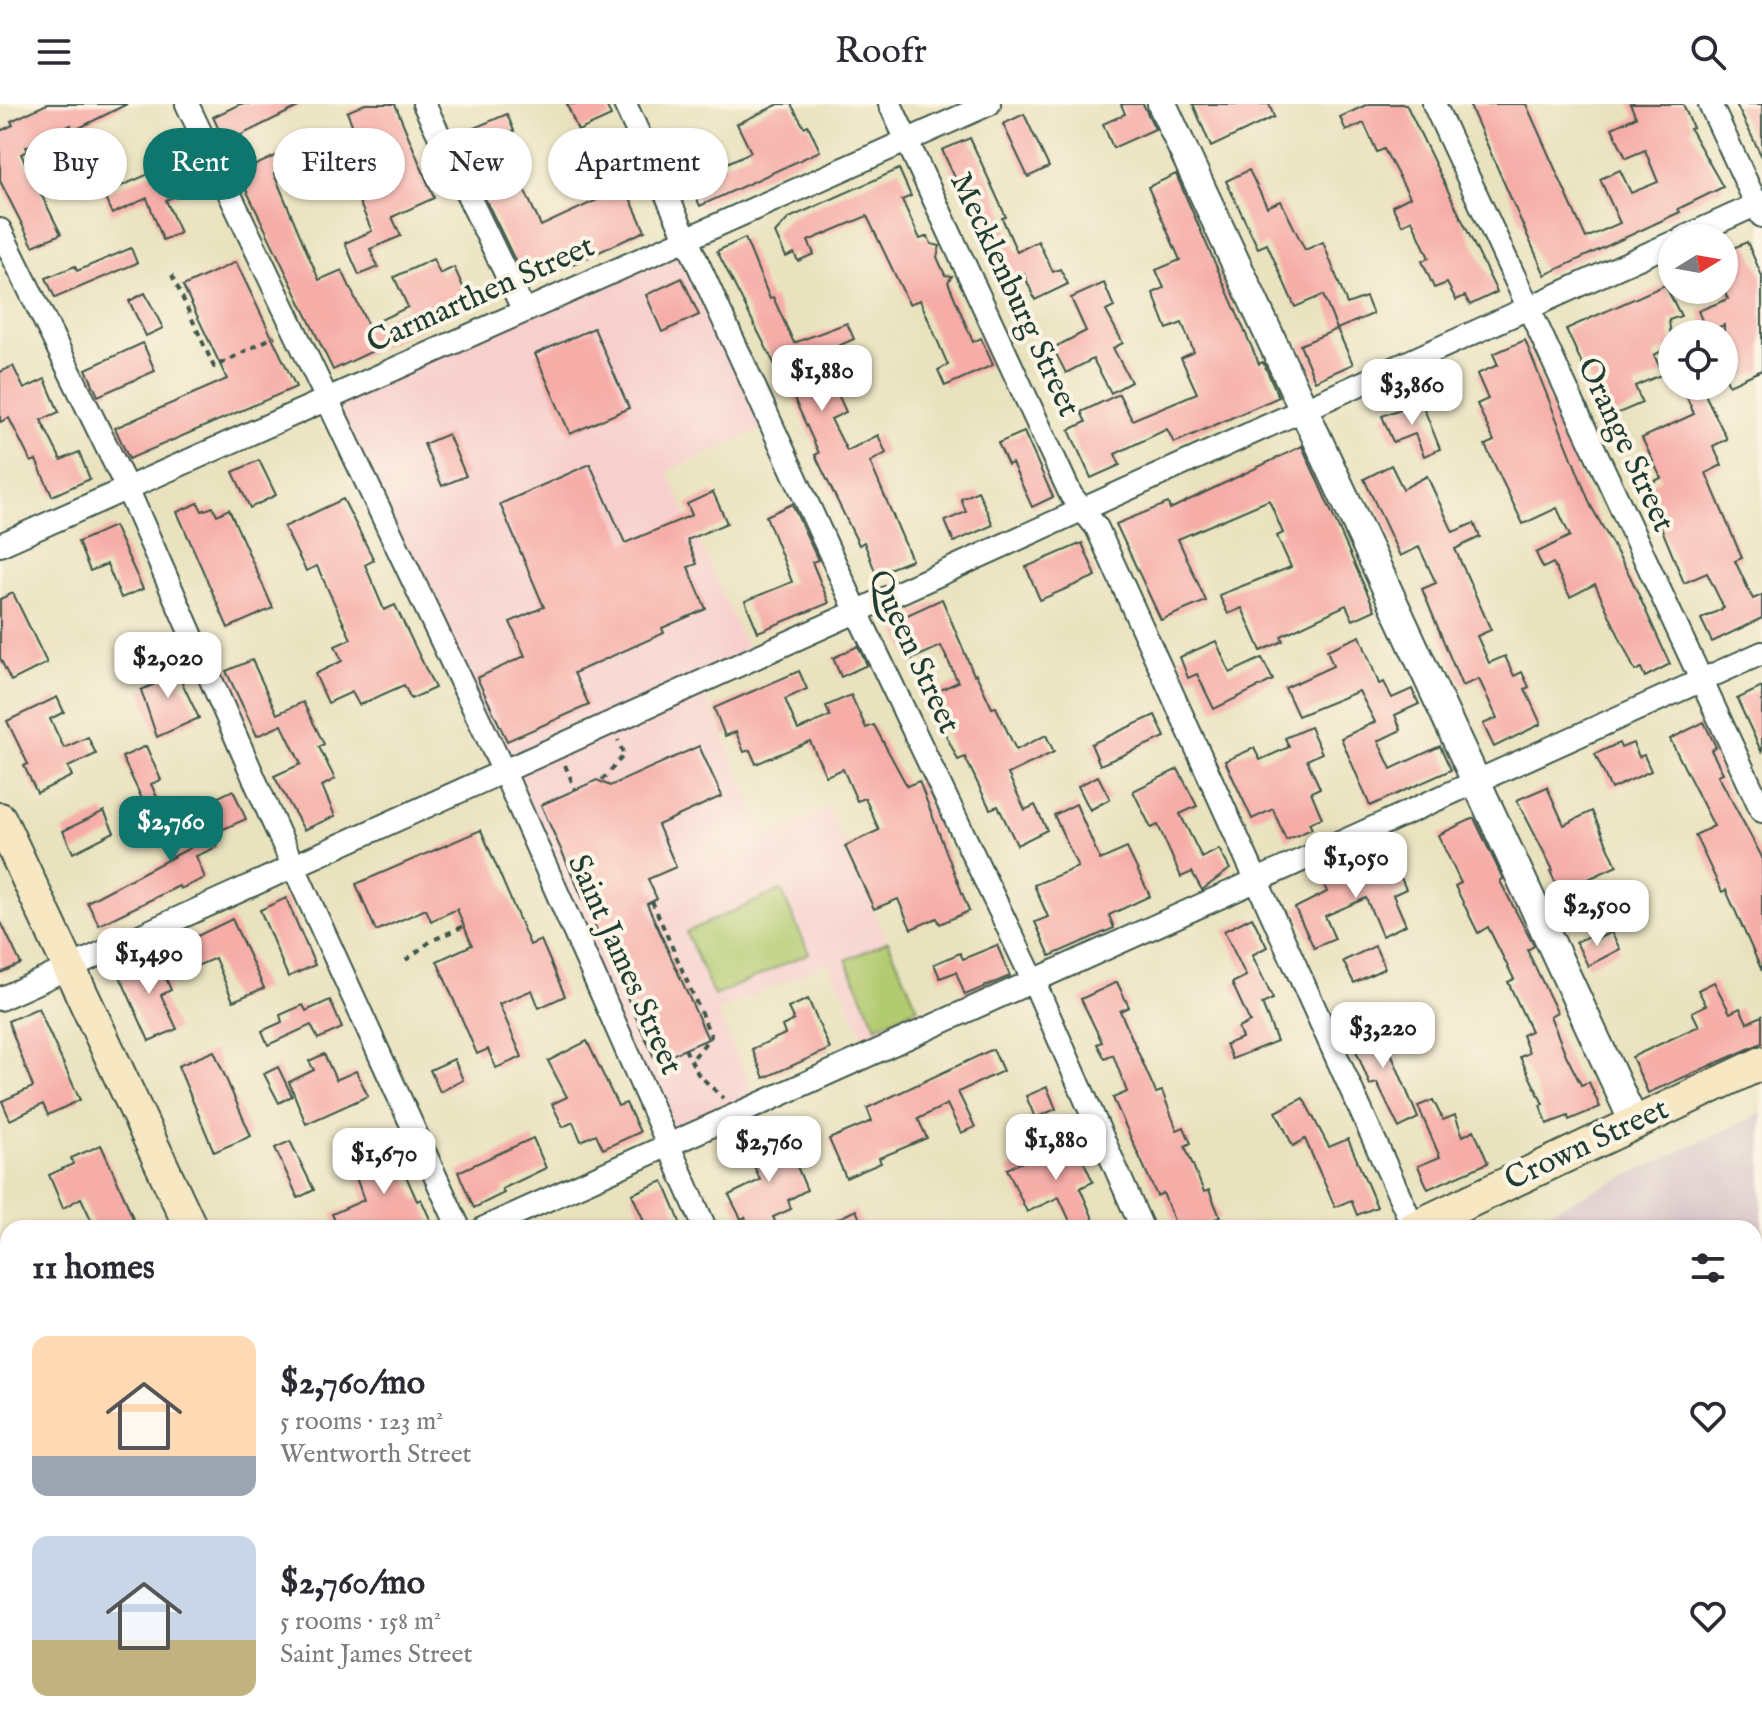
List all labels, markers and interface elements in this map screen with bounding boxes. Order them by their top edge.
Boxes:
text: Roofr [835,29,927,75]
icon: menu [32,30,76,74]
icon: search [1686,30,1730,74]
chip: Buy [24,128,127,200]
chip: Rent [143,128,257,200]
chip: Filters [273,128,405,200]
chip: New [421,128,532,200]
chip: Apartment [548,128,728,200]
street label: Mecklenburg Street [939,166,1089,424]
north arrow [1658,224,1738,304]
map controls [1658,224,1738,400]
street label: Carmarthen Street [361,226,601,364]
button: locate [1658,320,1738,400]
pin: $1,880 [757,345,887,413]
street label: Orange Street [1567,351,1683,539]
text: $1,880 [790,354,854,387]
pin: $3,860 [1347,359,1477,427]
text: $3,860 [1380,368,1444,401]
street label: Queen Street [857,564,969,740]
pin: $2,020 [103,632,233,700]
text: $2,020 [132,641,204,674]
pin: $2,760 [106,796,236,864]
text: $2,760 [137,805,205,838]
pin: $1,050 [1291,832,1421,900]
text: $1,050 [1323,841,1389,874]
street label: Saint James Street [557,848,691,1082]
pin: $2,500 [1532,880,1662,948]
text: $2,500 [1563,889,1631,922]
pin: $1,490 [84,928,214,996]
text: $1,490 [115,937,183,970]
pin: $3,220 [1318,1002,1448,1070]
text: $3,220 [1349,1011,1417,1044]
street label: Crown Street [1499,1089,1675,1201]
pin: $1,880 [991,1114,1121,1182]
pin: $2,760 [704,1116,834,1184]
text: $1,880 [1024,1123,1088,1156]
text: $2,760 [735,1125,803,1158]
pin: $1,670 [319,1128,449,1196]
text: $1,670 [351,1137,417,1170]
icon: filters [1686,1246,1730,1290]
text: 11 homes [32,1247,155,1290]
text: $2,760/mo [280,1362,425,1405]
icon: home [96,1368,192,1464]
icon: heart [1686,1394,1730,1438]
text: 5 rooms · 123 m² [280,1405,444,1438]
text: Wentworth Street [280,1438,472,1471]
text: $2,760/mo [280,1562,425,1605]
icon: home [96,1568,192,1664]
icon: heart [1686,1594,1730,1638]
text: 5 rooms · 158 m² [280,1605,441,1638]
text: Saint James Street [280,1638,472,1671]

